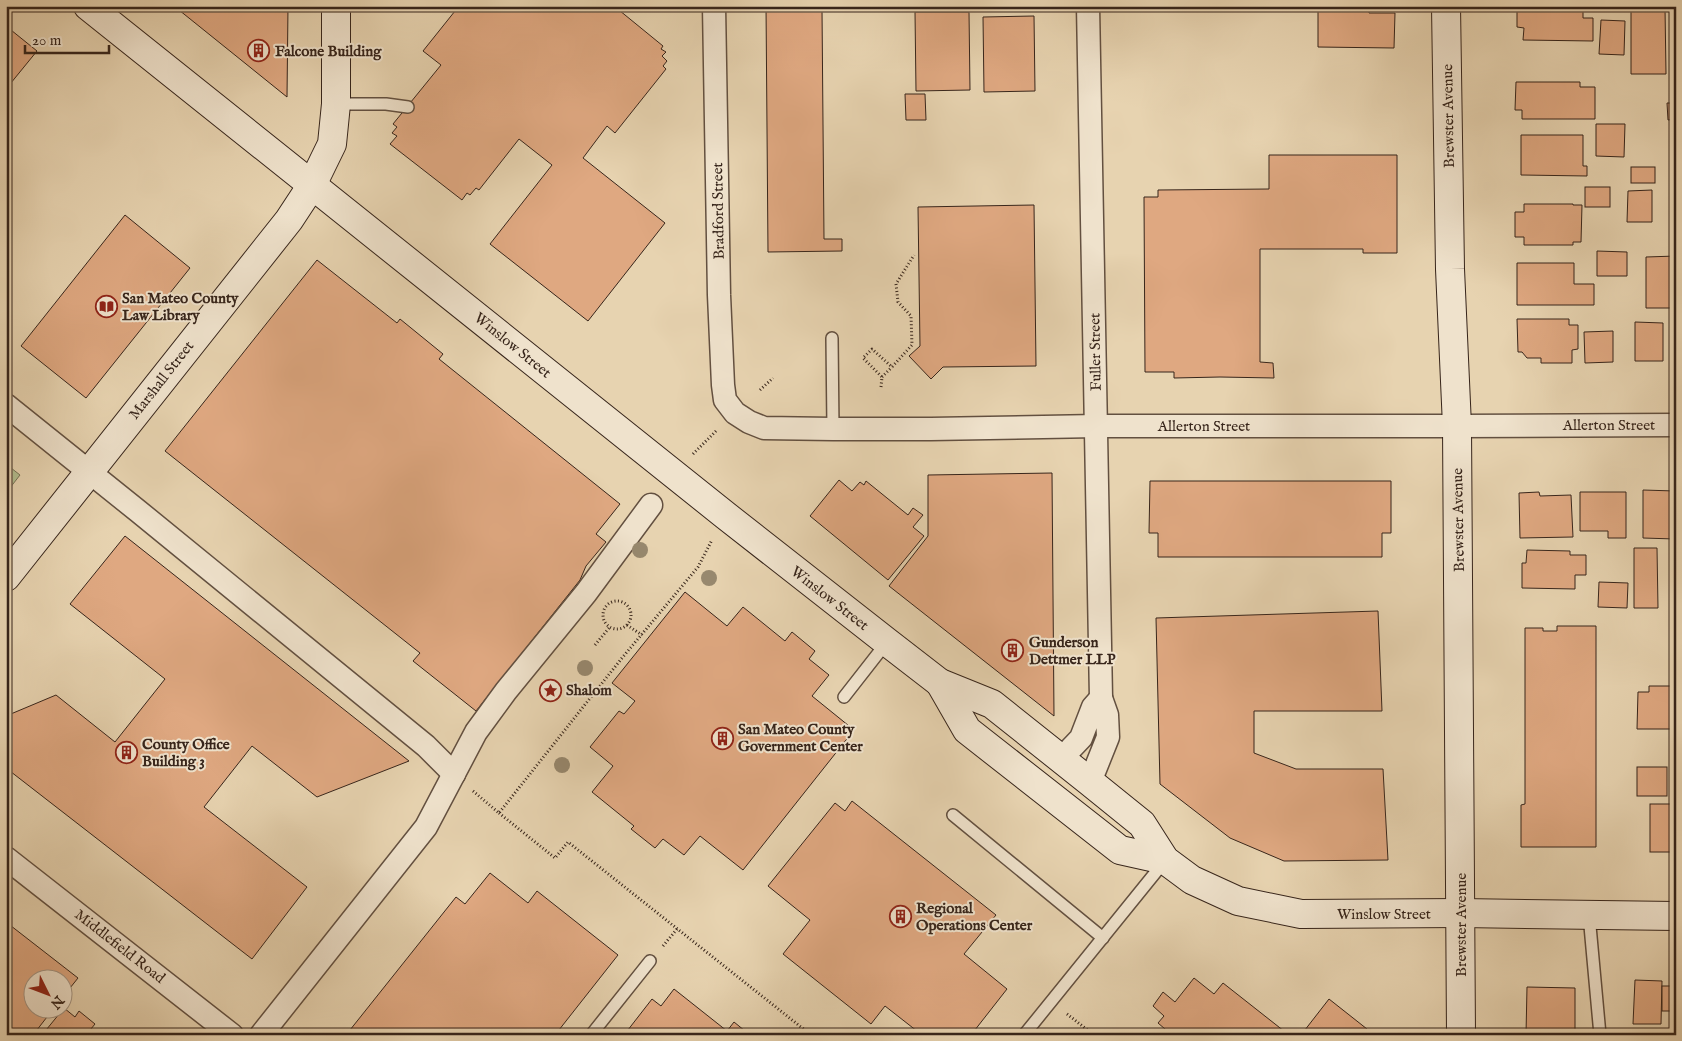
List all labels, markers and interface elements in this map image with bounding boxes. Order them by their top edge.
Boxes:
scale bar [25,22,109,54]
text: 20 m [32,31,62,50]
building icon: Falcone Building [247,39,271,63]
place label: Falcone Building [275,42,382,61]
street label: Brewster Avenue [1438,64,1459,168]
street label: Bradford Street [708,162,729,260]
place label: San Mateo County Law Library [122,289,239,325]
library icon: San Mateo County Law Library [94,295,118,319]
street label: Winslow Street [470,308,555,382]
street label: Fuller Street [1085,313,1106,391]
street label: Marshall Street [125,337,198,423]
street label: Allerton Street [1562,416,1655,435]
street label: Allerton Street [1157,417,1250,436]
street label: Brewster Avenue [1448,468,1469,572]
street label: Winslow Street [787,562,873,635]
place label: Gunderson Dettmer LLP [1029,633,1116,669]
building icon: Gunderson Dettmer LLP [1001,639,1025,663]
place icon: Shalom [538,678,562,702]
place label: Shalom [566,681,612,700]
place label: San Mateo County Government Center [738,720,863,756]
building icon: San Mateo County Government Center [710,726,734,750]
place label: County Office Building 3 [142,735,230,771]
building icon: County Office Building 3 [114,741,138,765]
street label: Brewster Avenue [1452,873,1471,977]
place label: Regional Operations Center [916,899,1033,935]
street label: Middlefield Road [71,905,170,988]
building icon: Regional Operations Center [888,905,912,929]
street label: Winslow Street [1337,905,1431,924]
north arrow [22,968,72,1018]
text: N [46,991,68,1013]

